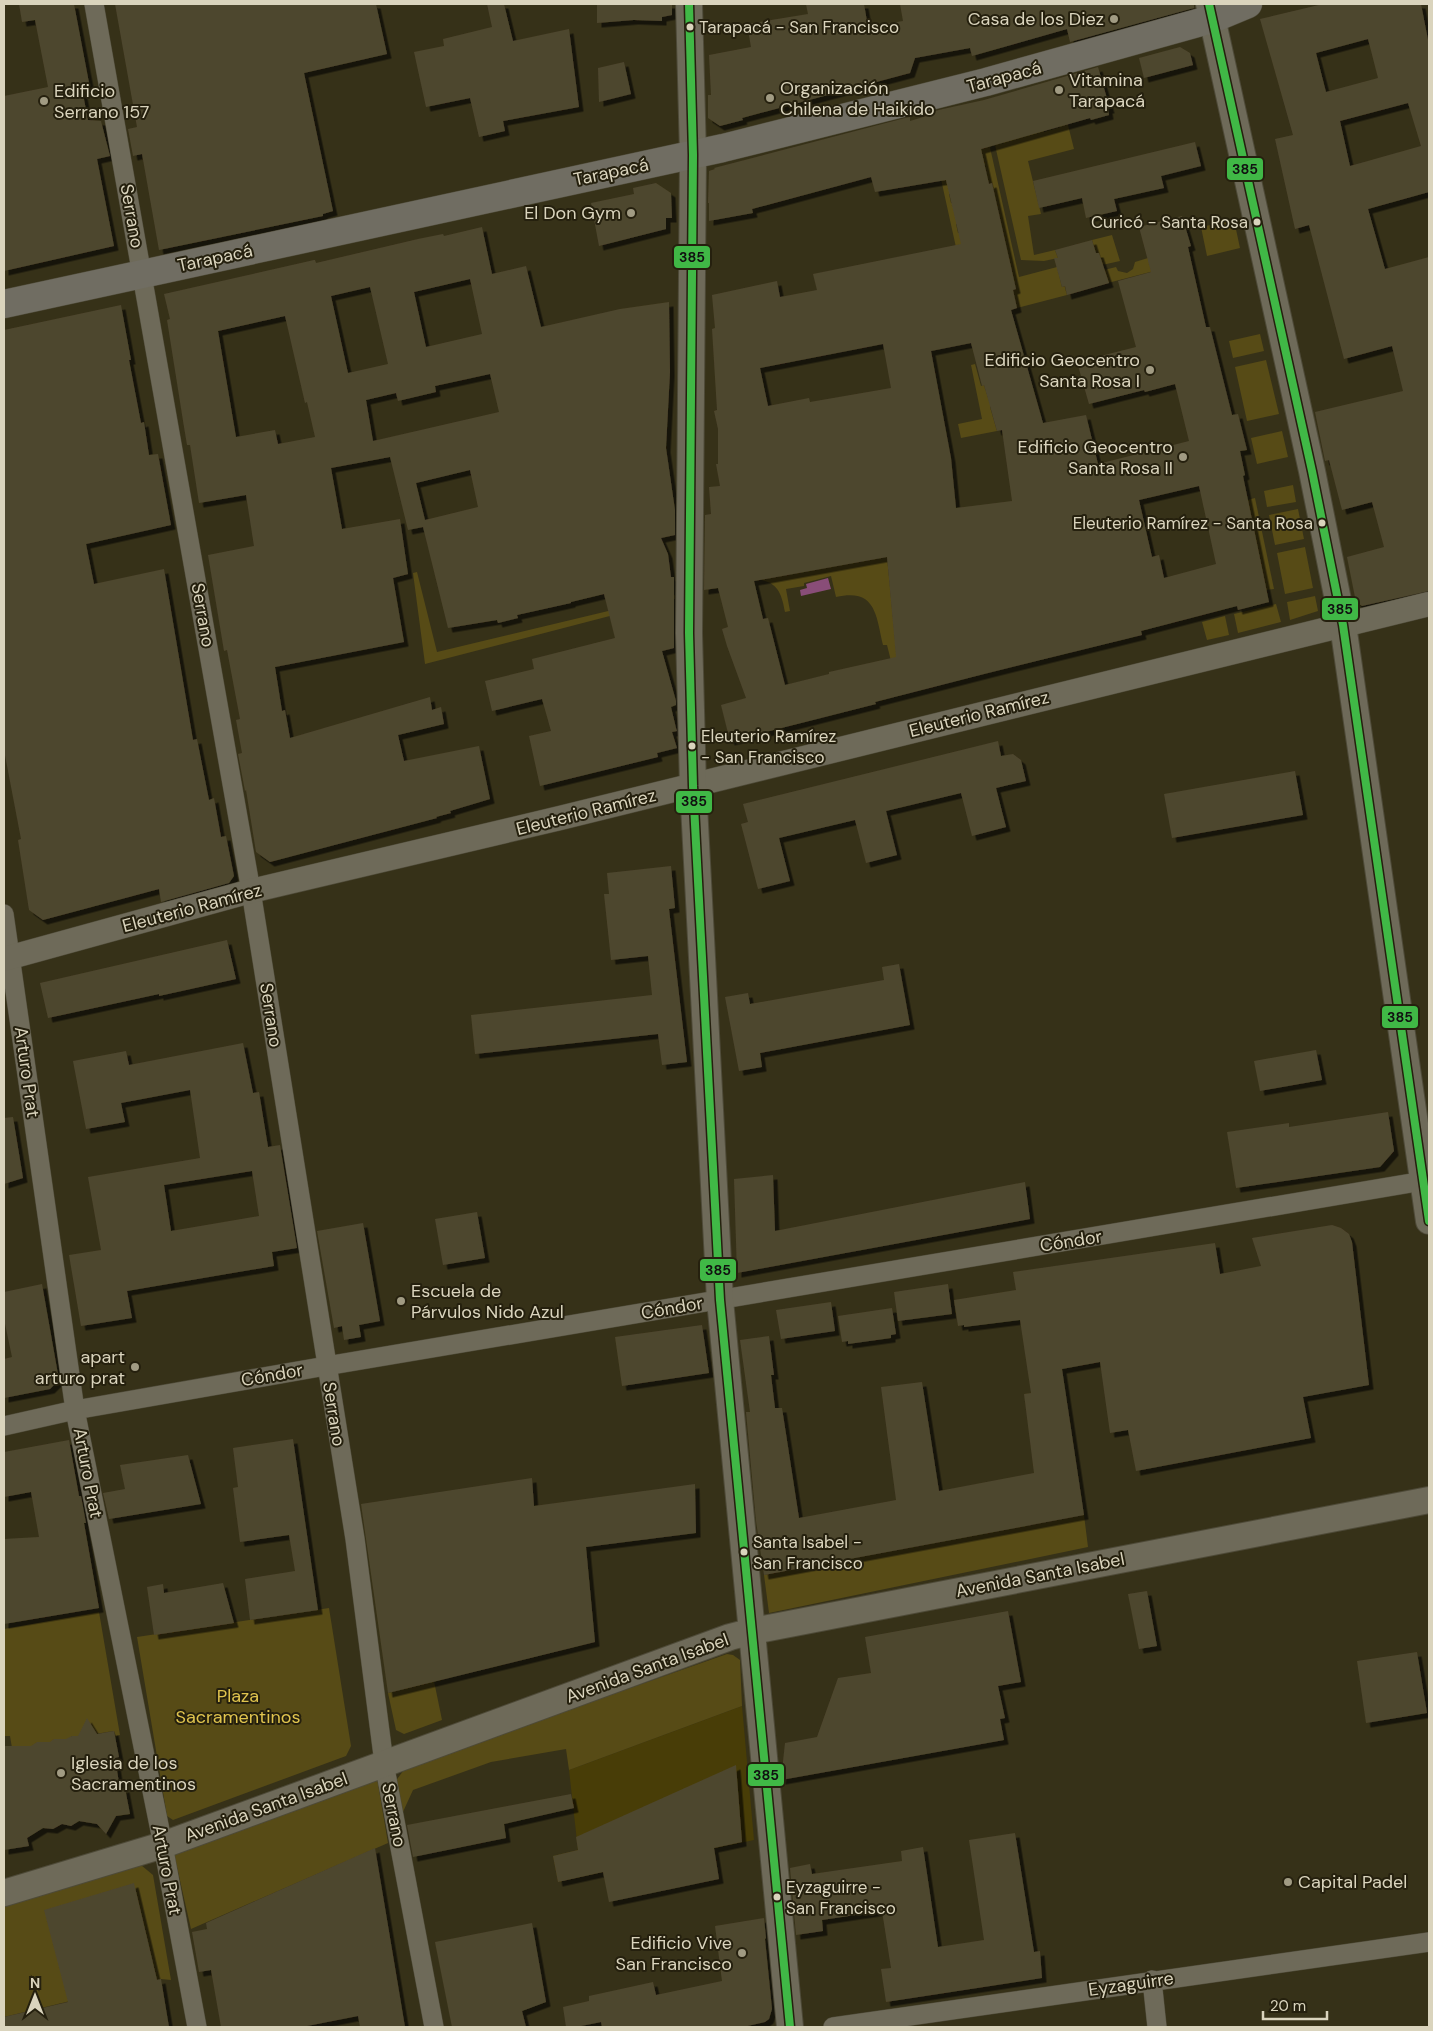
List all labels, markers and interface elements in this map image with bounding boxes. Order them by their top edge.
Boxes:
place label: Casa de los Diez [968,7,1104,31]
marker: Casa de los Diez [1108,13,1120,25]
place label: Tarapacá - San Francisco [699,16,899,38]
marker: Tarapacá - San Francisco [685,22,695,32]
street label: Tarapacá [964,56,1044,98]
place label: Vitamina Tarapacá [1069,68,1145,113]
place label: Organización Chilena de Haikido [780,76,935,121]
place label: Edificio Serrano 157 [54,79,149,124]
marker: Vitamina Tarapacá [1053,84,1065,96]
marker: Organización Chilena de Haikido [764,92,776,104]
marker: Edificio Serrano 157 [38,95,50,107]
street label: Tarapacá [571,152,651,192]
line badge: 385 [1226,157,1264,181]
text: 385 [1232,160,1258,178]
street label: Serrano [115,182,149,250]
place label: El Don Gym [524,201,621,225]
marker: El Don Gym [625,207,637,219]
place label: Curicó - Santa Rosa [1091,211,1248,233]
marker: Curicó - Santa Rosa [1252,217,1262,227]
street label: Tarapacá [175,238,255,278]
line badge: 385 [673,245,711,269]
text: 385 [679,248,705,266]
place label: Edificio Geocentro Santa Rosa I [985,348,1140,393]
marker: Edificio Geocentro Santa Rosa I [1144,364,1156,376]
place label: Edificio Geocentro Santa Rosa II [1018,435,1173,480]
marker: Edificio Geocentro Santa Rosa II [1177,451,1189,463]
place label: Eleuterio Ramírez - Santa Rosa [1073,512,1313,534]
marker: Eleuterio Ramírez - Santa Rosa [1317,518,1327,528]
street label: Serrano [186,581,220,649]
line badge: 385 [1321,597,1359,621]
text: 385 [1327,600,1353,618]
street label: Eleuterio Ramírez [907,685,1051,743]
place label: Eleuterio Ramírez - San Francisco [701,725,837,768]
marker: Eleuterio Ramírez - San Francisco [687,741,697,751]
street label: Eleuterio Ramírez [514,783,658,841]
line badge: 385 [675,790,713,814]
text: 385 [681,792,707,810]
street label: Eleuterio Ramírez [120,878,264,938]
street label: Serrano [254,981,288,1049]
line badge: 385 [1381,1005,1419,1029]
text: 385 [1387,1008,1413,1026]
street label: Arturo Prat [9,1025,45,1119]
street label: Cóndor [1038,1224,1104,1258]
line badge: 385 [699,1258,737,1282]
text: 385 [705,1261,731,1279]
place label: Escuela de Párvulos Nido Azul [411,1279,564,1324]
street label: Cóndor [639,1291,705,1325]
marker: Escuela de Párvulos Nido Azul [395,1295,407,1307]
place label: apart arturo prat [35,1345,125,1390]
street label: Cóndor [239,1358,305,1392]
marker: apart arturo prat [129,1361,141,1373]
street label: Serrano [317,1380,351,1448]
street label: Arturo Prat [67,1426,109,1520]
place label: Santa Isabel - San Francisco [753,1531,863,1574]
marker: Santa Isabel - San Francisco [739,1547,749,1557]
street label: Avenida Santa Isabel [954,1547,1126,1603]
street label: Avenida Santa Isabel [562,1627,732,1709]
park label: Plaza Sacramentinos [176,1684,301,1729]
place label: Iglesia de los Sacramentinos [71,1751,196,1796]
line badge: 385 [747,1763,785,1787]
street label: Avenida Santa Isabel [181,1766,351,1848]
text: 385 [753,1766,779,1784]
marker: Iglesia de los Sacramentinos [55,1767,67,1779]
street label: Serrano [376,1781,412,1849]
street label: Arturo Prat [146,1823,188,1917]
place label: Capital Padel [1298,1870,1407,1894]
place label: Eyzaguirre - San Francisco [786,1876,896,1919]
marker: Capital Padel [1282,1876,1294,1888]
marker: Eyzaguirre - San Francisco [772,1892,782,1902]
place label: Edificio Vive San Francisco [616,1931,732,1976]
marker: Edificio Vive San Francisco [736,1947,748,1959]
street label: Eyzaguirre [1087,1966,1175,2002]
north arrow [10,1971,60,2021]
text: N [30,1974,40,1992]
scale bar [1263,1988,1327,2020]
text: 20 m [1270,1996,1306,2016]

